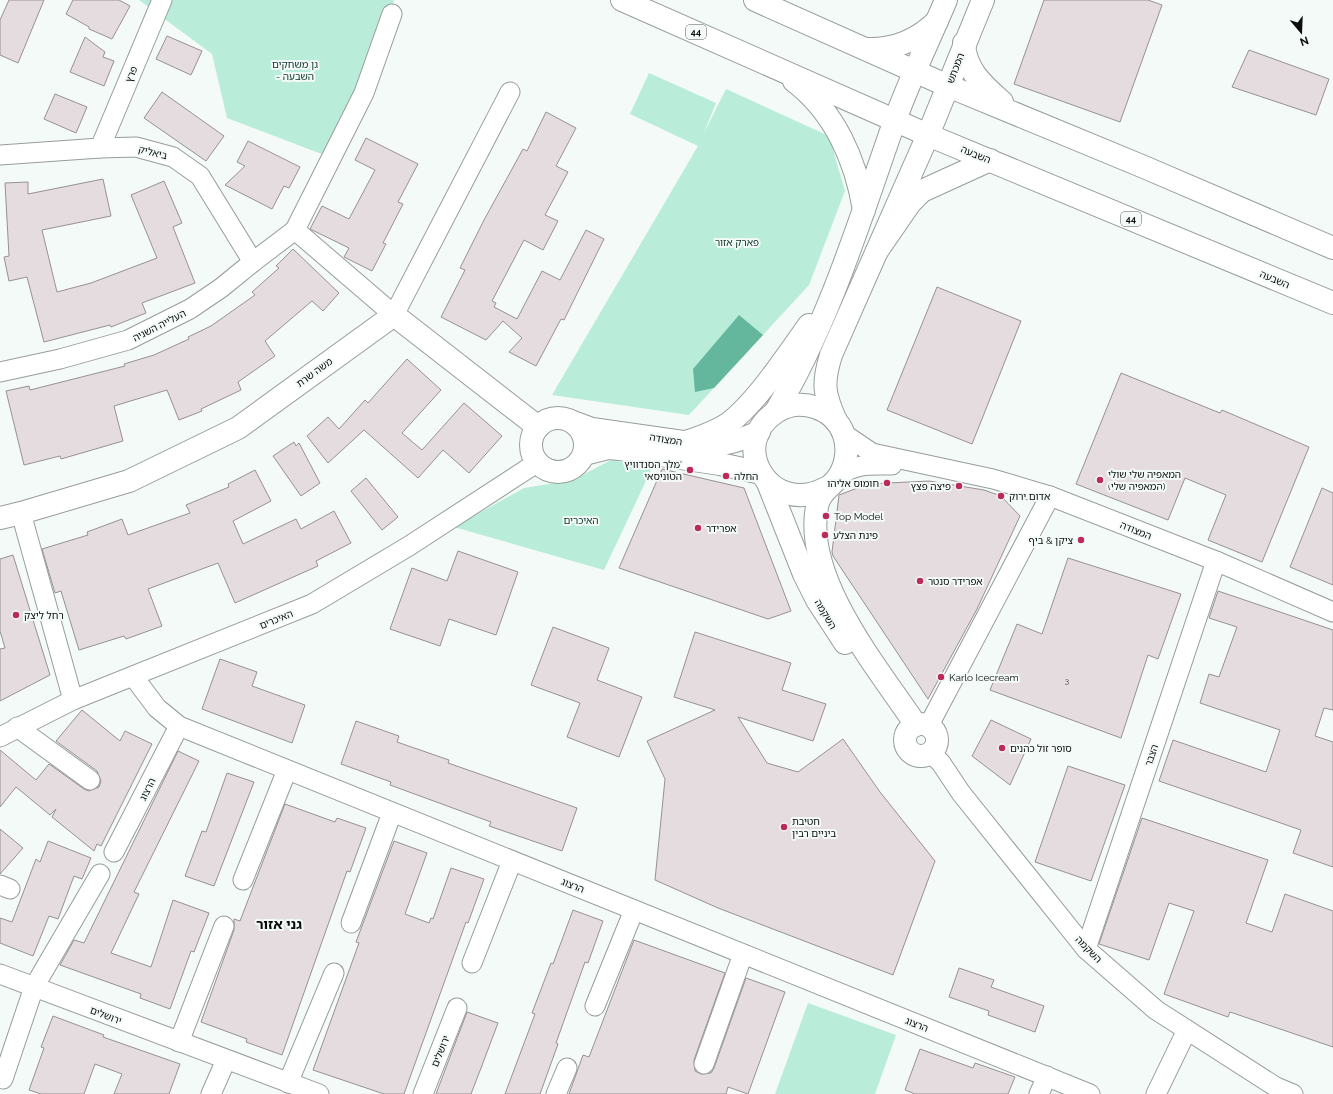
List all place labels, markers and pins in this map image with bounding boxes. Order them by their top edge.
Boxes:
place label: מלך הסנדוויץ' הטוניסאי [624,459,682,482]
marker: מלך הסנדוויץ' הטוניסאי [685,465,695,475]
place label: המאפיה שלי שולי (המאפיה שלי) [1108,469,1181,492]
marker: החלה [721,471,731,481]
place label: החלה [734,471,758,482]
marker: המאפיה שלי שולי (המאפיה שלי) [1095,475,1105,485]
place label: חומוס אליהו [827,478,879,489]
marker: חומוס אליהו [882,478,892,488]
place label: פיצה פצץ [911,481,951,492]
marker: פיצה פצץ [954,481,964,491]
marker: אדום ירוק [996,491,1006,501]
place label: אדום ירוק [1009,491,1050,502]
marker: Top Model [821,511,831,521]
place label: Top Model [834,511,883,522]
marker: אפרידר [693,523,703,533]
place label: אפרידר [706,523,737,534]
marker: פינת הצלע [820,530,830,540]
place label: פינת הצלע [833,530,878,541]
place label: ציקן & ביף [1028,535,1073,546]
marker: ציקן & ביף [1076,535,1086,545]
marker: אפרידר סנטר [915,576,925,586]
place label: אפרידר סנטר [928,576,983,587]
marker: רחל ליצק [11,610,21,620]
place label: רחל ליצק [24,610,64,621]
marker: Karlo Icecream [936,672,946,682]
place label: Karlo Icecream [949,672,1019,683]
marker: סופר זול כהנים [997,743,1007,753]
place label: סופר זול כהנים [1010,743,1072,754]
place label: חטיבת ביניים רבין [792,816,836,839]
marker: חטיבת ביניים רבין [779,822,789,832]

